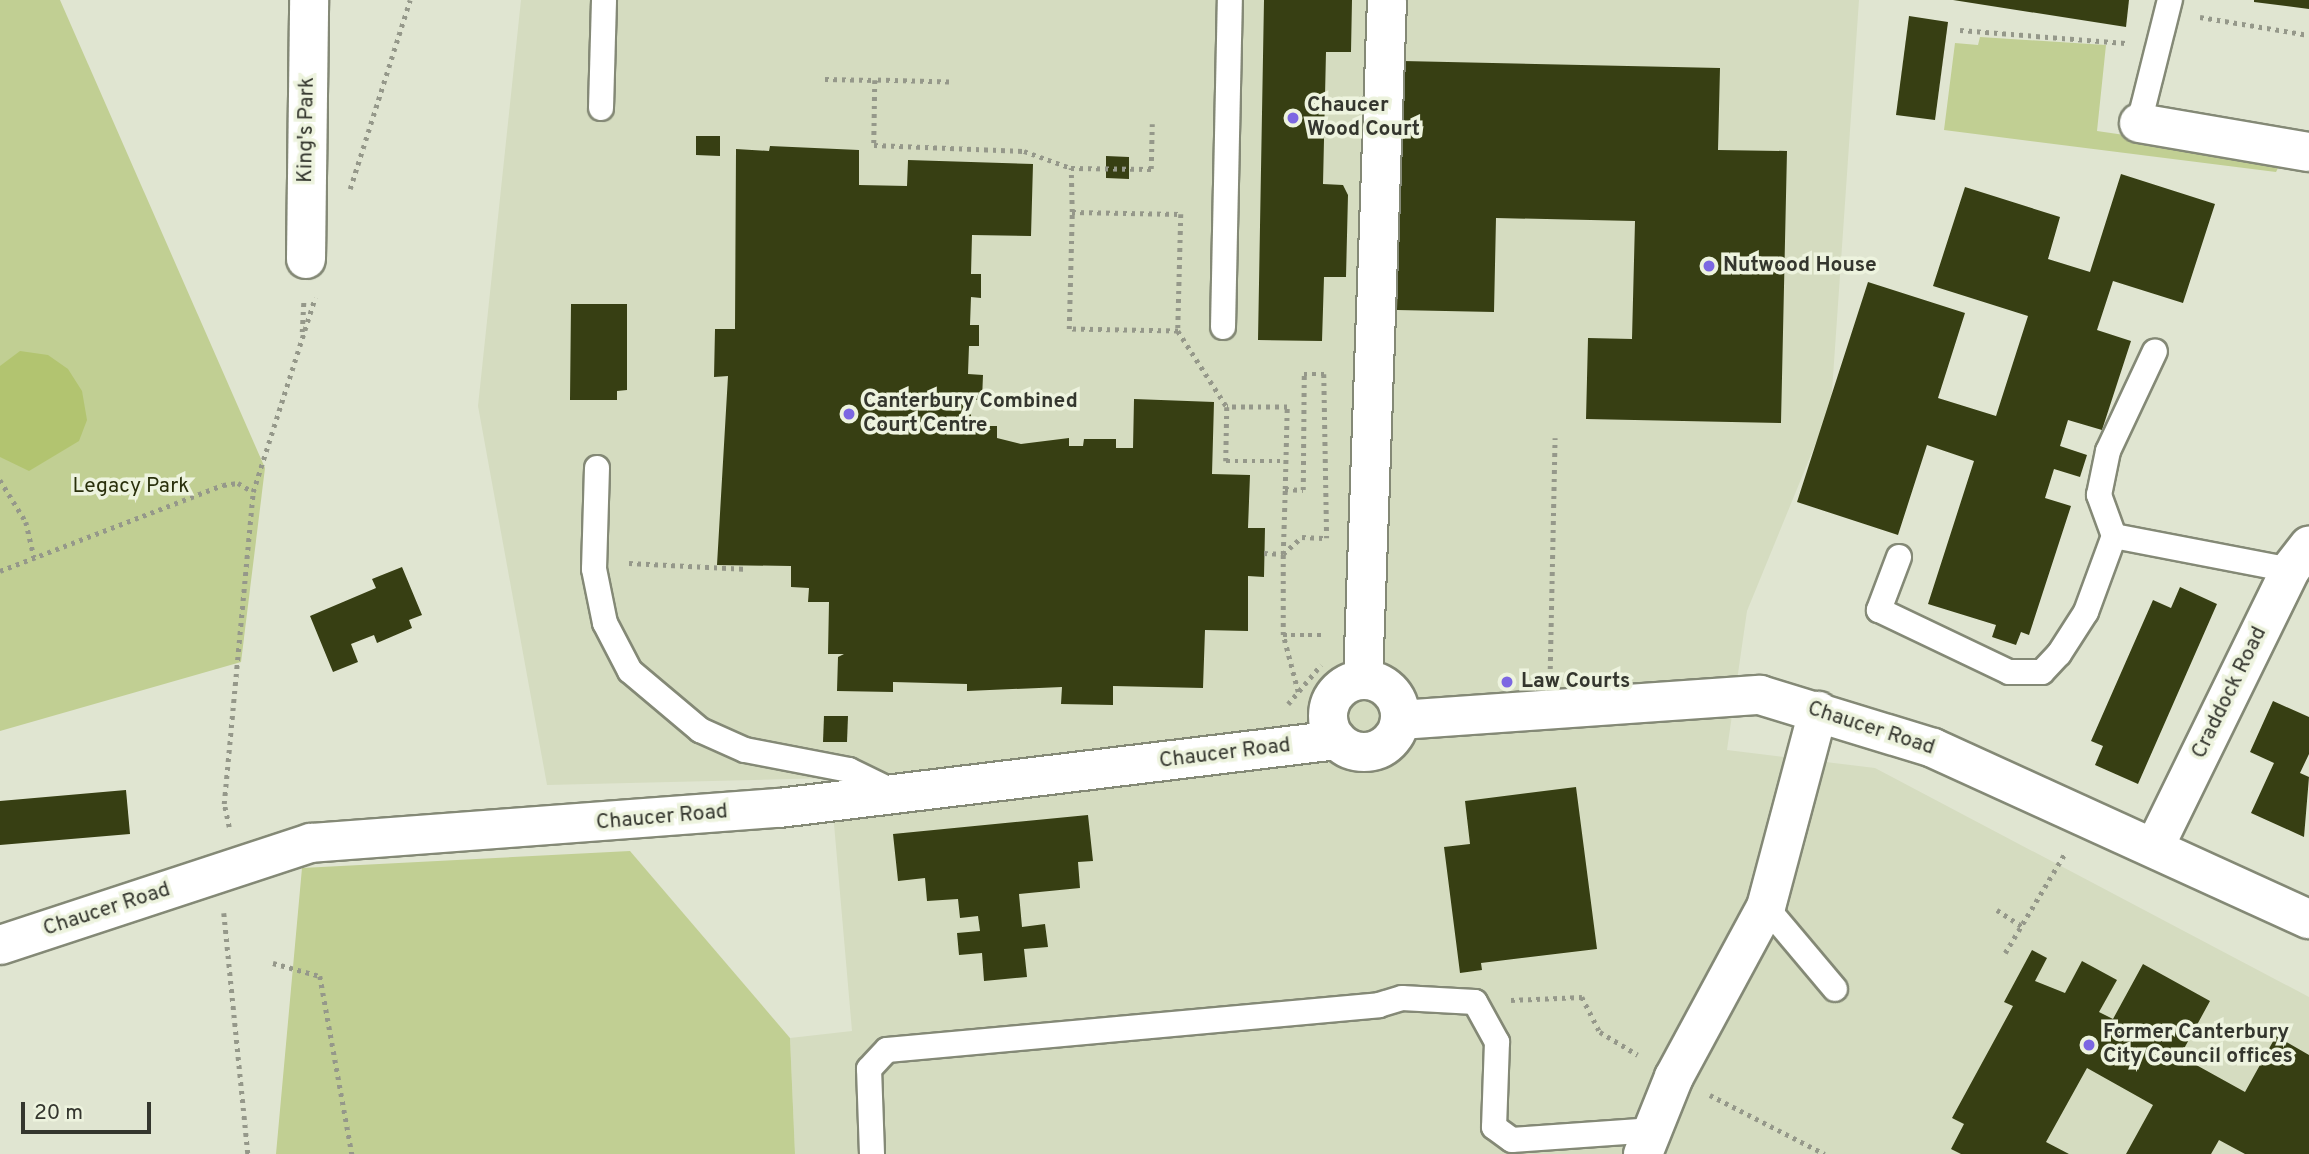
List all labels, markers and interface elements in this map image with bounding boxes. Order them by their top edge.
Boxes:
street label: King's Park [293,77,321,183]
place label: Chaucer Wood Court [1307,93,1420,143]
marker: Chaucer Wood Court [1285,110,1301,126]
place label: Nutwood House [1723,253,1877,279]
marker: Nutwood House [1701,258,1717,274]
place label: Canterbury Combined Court Centre [863,389,1078,439]
marker: Canterbury Combined Court Centre [841,406,857,422]
park label: Legacy Park [73,474,189,500]
street label: Craddock Road [2187,623,2273,763]
place label: Law Courts [1521,669,1630,695]
marker: Law Courts [1499,674,1515,690]
street label: Chaucer Road [1804,697,1938,761]
street label: Chaucer Road [1158,733,1292,775]
street label: Chaucer Road [595,800,729,836]
street label: Chaucer Road [40,878,174,942]
place label: Former Canterbury City Council offices [2103,1020,2293,1070]
marker: Former Canterbury City Council offices [2081,1037,2097,1053]
scale bar [24,1088,154,1132]
text: 20 m [34,1100,83,1127]

